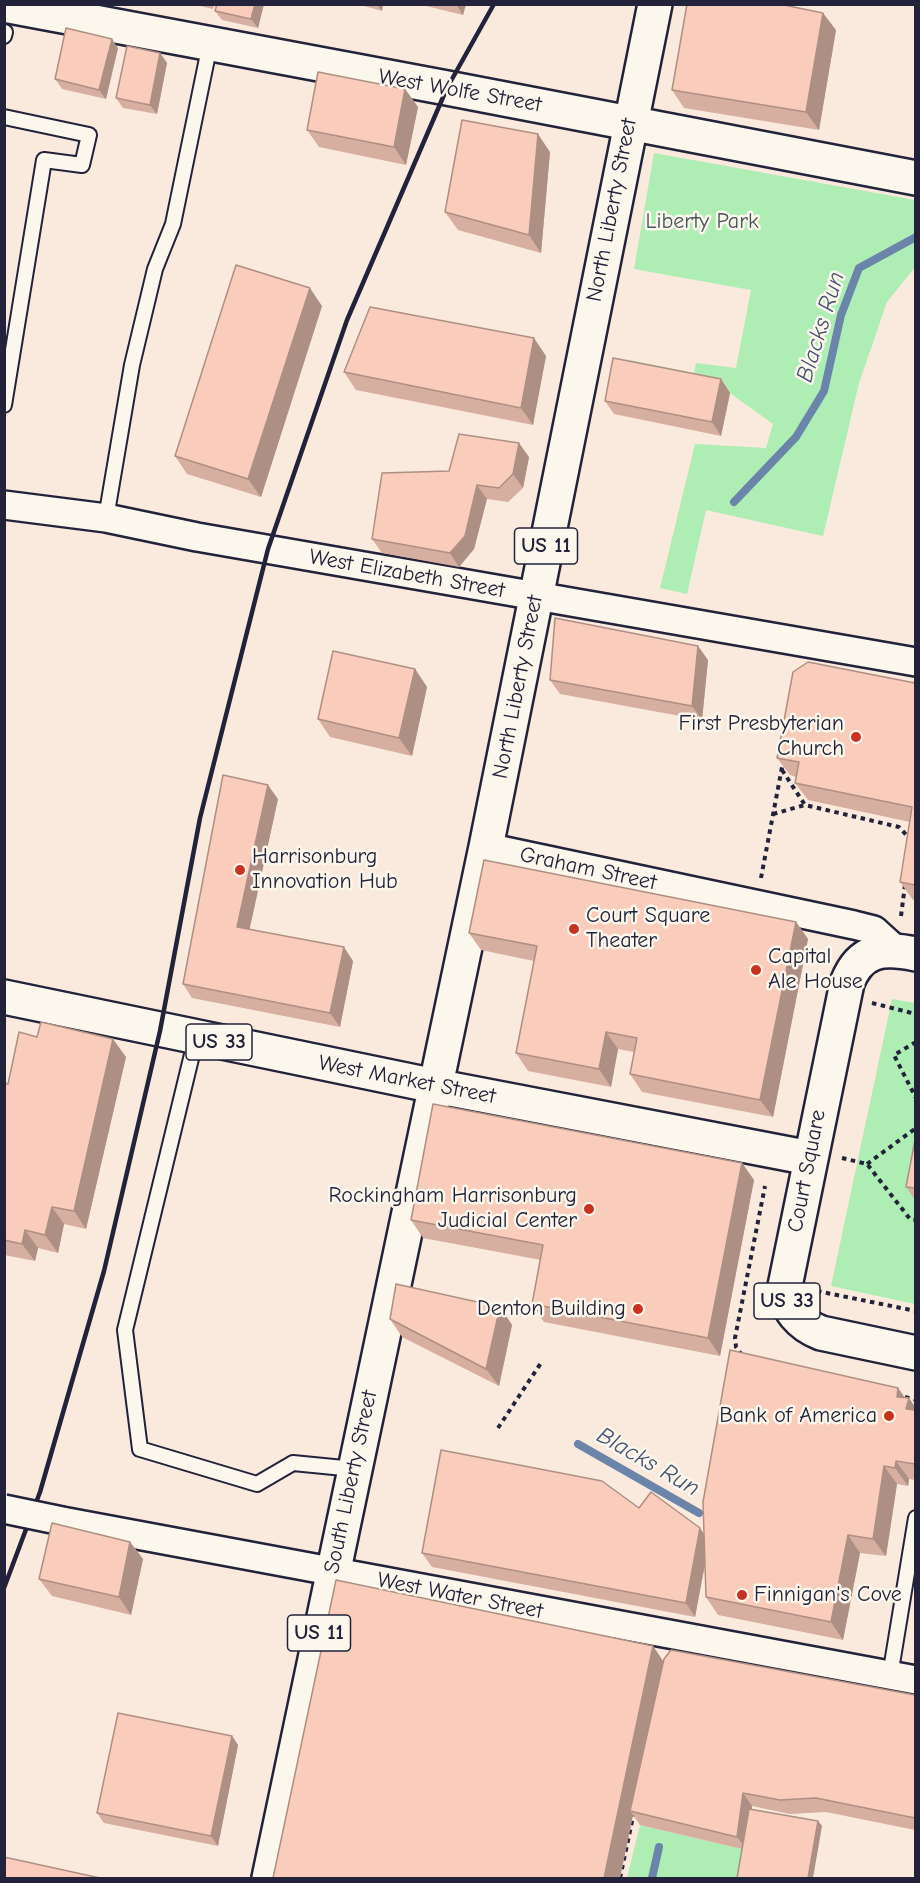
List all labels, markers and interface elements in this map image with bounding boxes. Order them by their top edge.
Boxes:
street label: West Wolfe Street [376,64,544,118]
street label: North Liberty Street [581,116,643,304]
park label: Liberty Park [645,209,759,235]
water label: Blacks Run [791,268,851,386]
road number: US 11 [514,528,578,564]
street label: West Elizabeth Street [307,544,507,604]
street label: North Liberty Street [487,593,549,781]
place label: First Presbyterian Church [679,711,844,762]
marker: First Presbyterian Church [849,730,863,744]
street label: Graham Street [517,842,659,896]
place label: Harrisonburg Innovation Hub [252,844,398,896]
marker: Harrisonburg Innovation Hub [233,863,247,877]
place label: Court Square Theater [586,903,710,954]
marker: Court Square Theater [567,922,581,936]
place label: Capital Ale House [768,944,863,996]
marker: Capital Ale House [749,963,763,977]
road number: US 33 [186,1024,252,1060]
street label: West Market Street [316,1050,498,1110]
street label: Court Square [782,1108,832,1234]
place label: Rockingham Harrisonburg Judicial Center [328,1183,577,1234]
marker: Rockingham Harrisonburg Judicial Center [582,1202,596,1216]
road number: US 33 [754,1283,820,1319]
place label: Denton Building [477,1296,626,1322]
marker: Denton Building [631,1302,645,1316]
street label: South Liberty Street [319,1388,383,1576]
place label: Bank of America [719,1403,877,1429]
marker: Bank of America [882,1409,896,1423]
water label: Blacks Run [591,1421,705,1503]
street label: West Water Street [375,1567,545,1625]
place label: Finnigan's Cove [754,1582,902,1608]
marker: Finnigan's Cove [735,1588,749,1602]
road number: US 11 [288,1615,350,1651]

